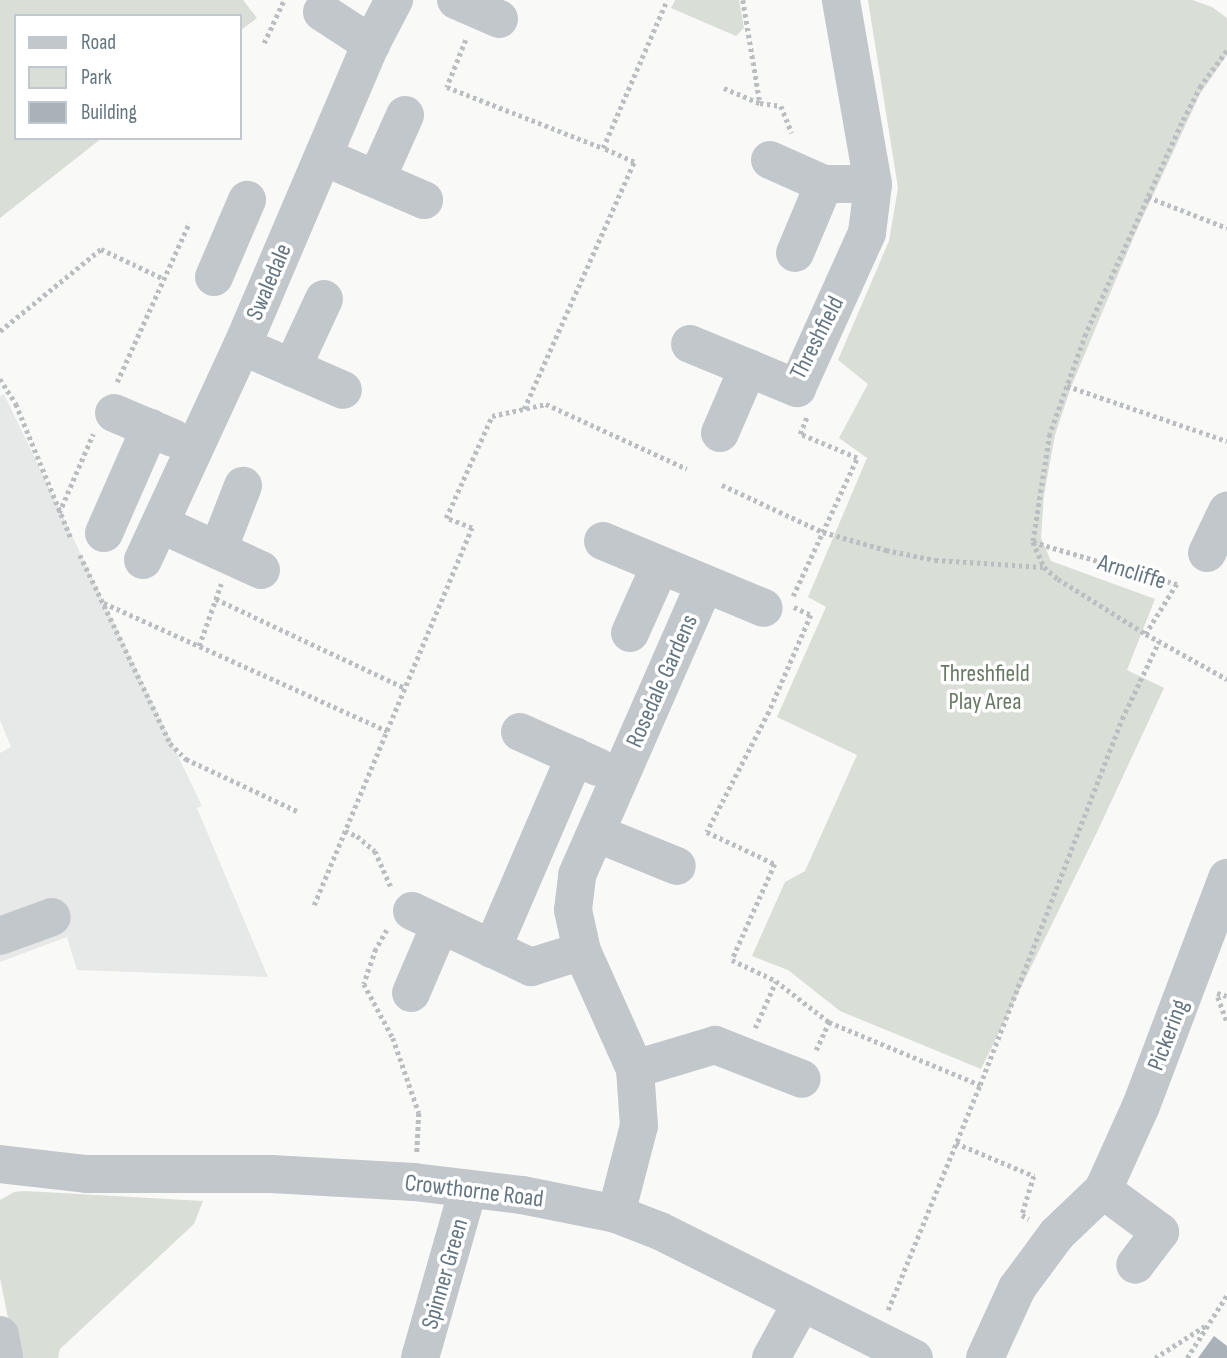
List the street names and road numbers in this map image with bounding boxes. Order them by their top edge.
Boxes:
street label: Swaledale [240,239,298,325]
street label: Threshfield [784,292,850,384]
street label: Arncliffe [1094,548,1170,596]
street label: Rosedale Gardens [620,610,704,752]
street label: Pickering [1141,995,1195,1075]
street label: Crowthorne Road [403,1168,545,1214]
street label: Spinner Green [415,1215,475,1333]

